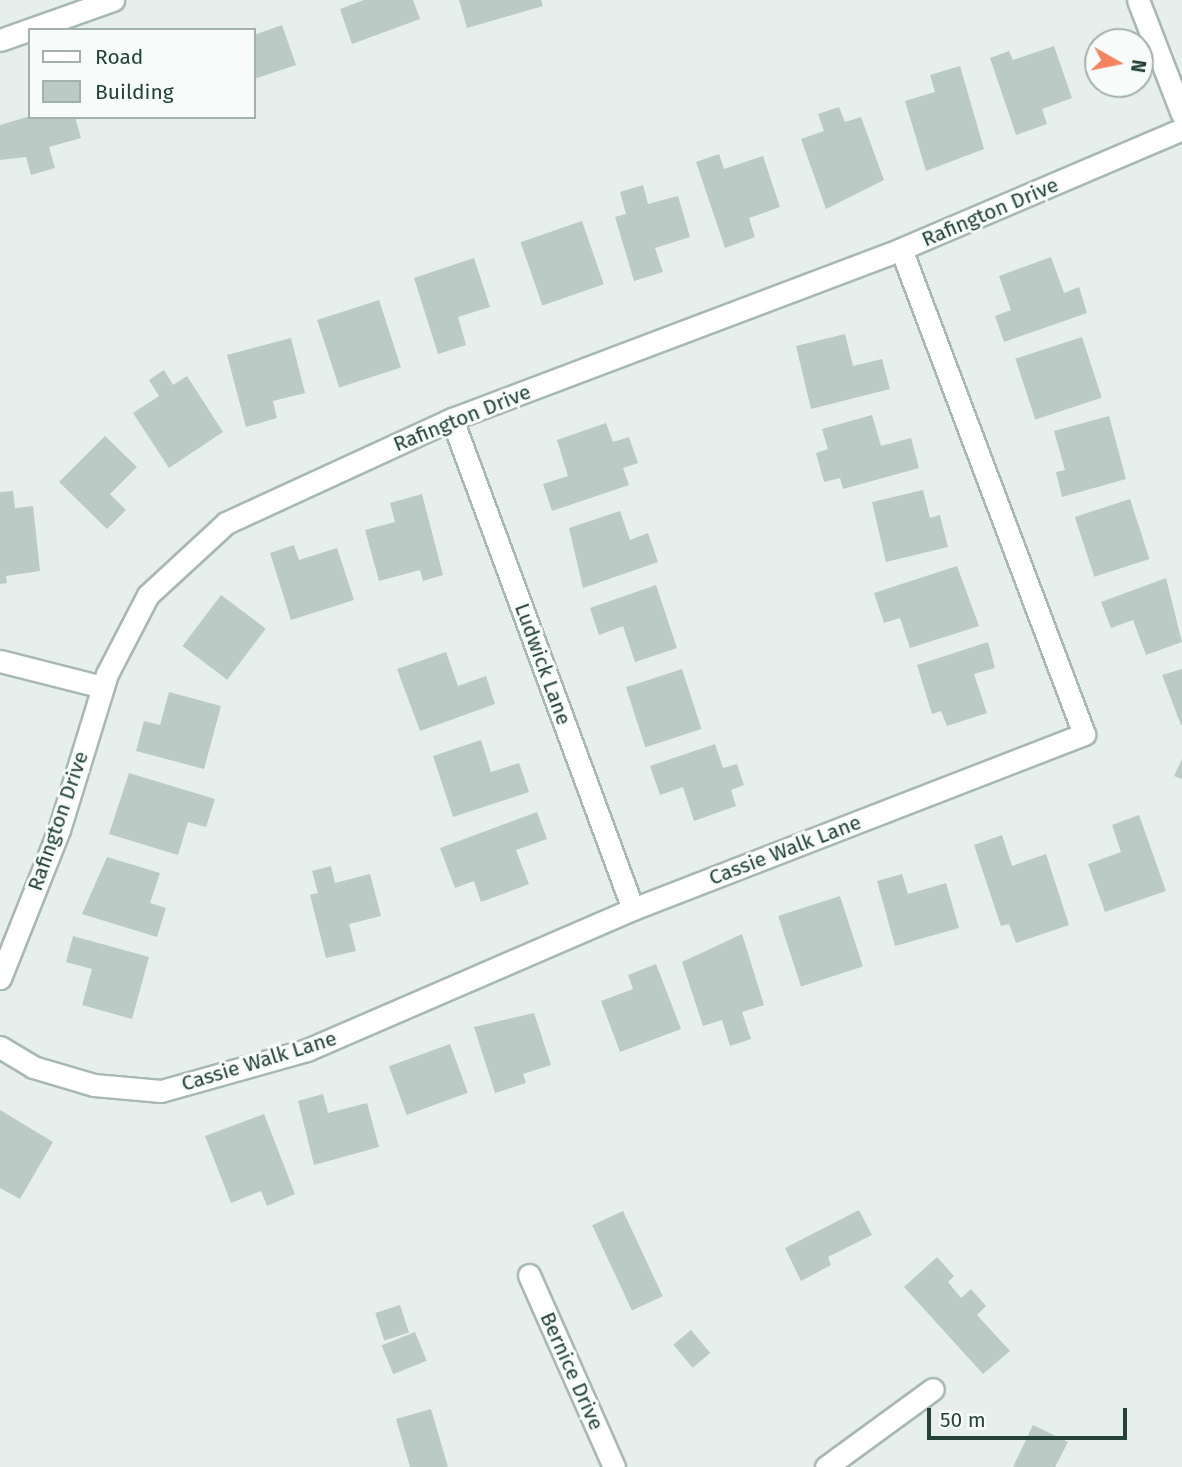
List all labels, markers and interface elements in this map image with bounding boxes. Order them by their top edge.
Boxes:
legend [28,28,256,119]
north arrow [1084,28,1154,98]
text: Road [95,44,143,70]
text: N [1126,58,1151,74]
text: Building [95,79,174,105]
street label: Rafington Drive [918,172,1062,252]
street label: Rafington Drive [390,379,534,457]
street label: Ludwick Lane [509,600,577,728]
street label: Rafington Drive [22,748,94,894]
street label: Cassie Walk Lane [705,809,865,891]
street label: Cassie Walk Lane [178,1025,340,1097]
street label: Bernice Drive [535,1308,609,1434]
scale bar [930,1394,1130,1438]
text: 50 m [940,1407,986,1433]

